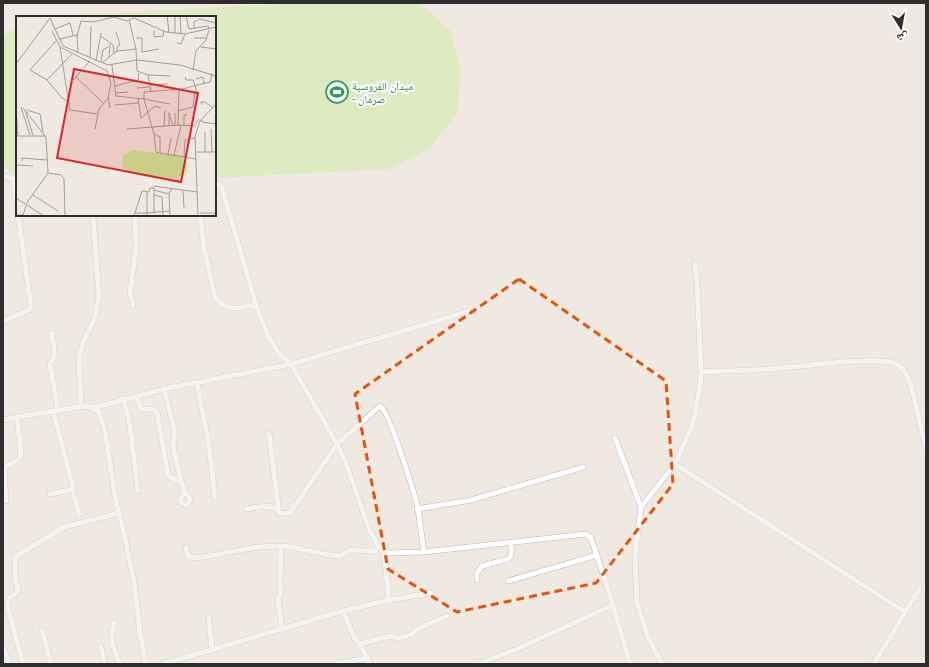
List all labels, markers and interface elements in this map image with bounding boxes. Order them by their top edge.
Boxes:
north arrow [881,8,921,48]
inset map [16,16,216,216]
text: ش [895,29,910,46]
sports icon: ميدان الفروسية - صرمان [324,79,350,105]
place label: ميدان الفروسية - صرمان [352,79,413,106]

